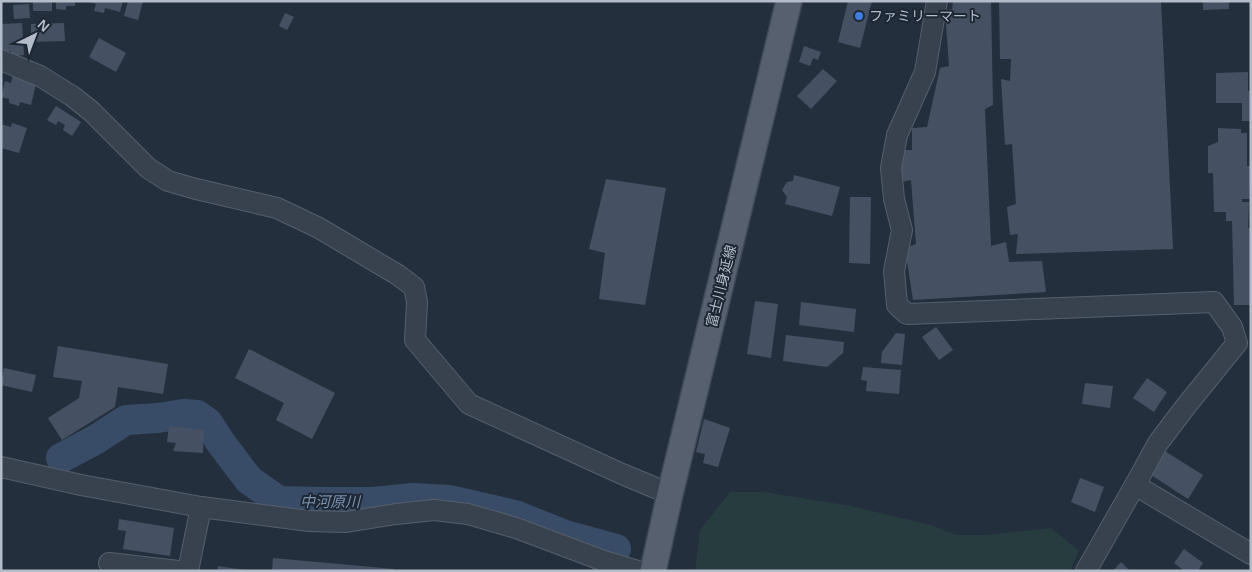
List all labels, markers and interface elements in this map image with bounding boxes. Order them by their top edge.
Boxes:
place label: ファミリーマート [869,8,981,24]
north arrow [10,10,60,60]
marker: ファミリーマート [853,10,865,22]
text: N [35,16,53,35]
street label: 富士川身延線 [703,243,739,329]
water label: 中河原川 [300,493,362,510]

